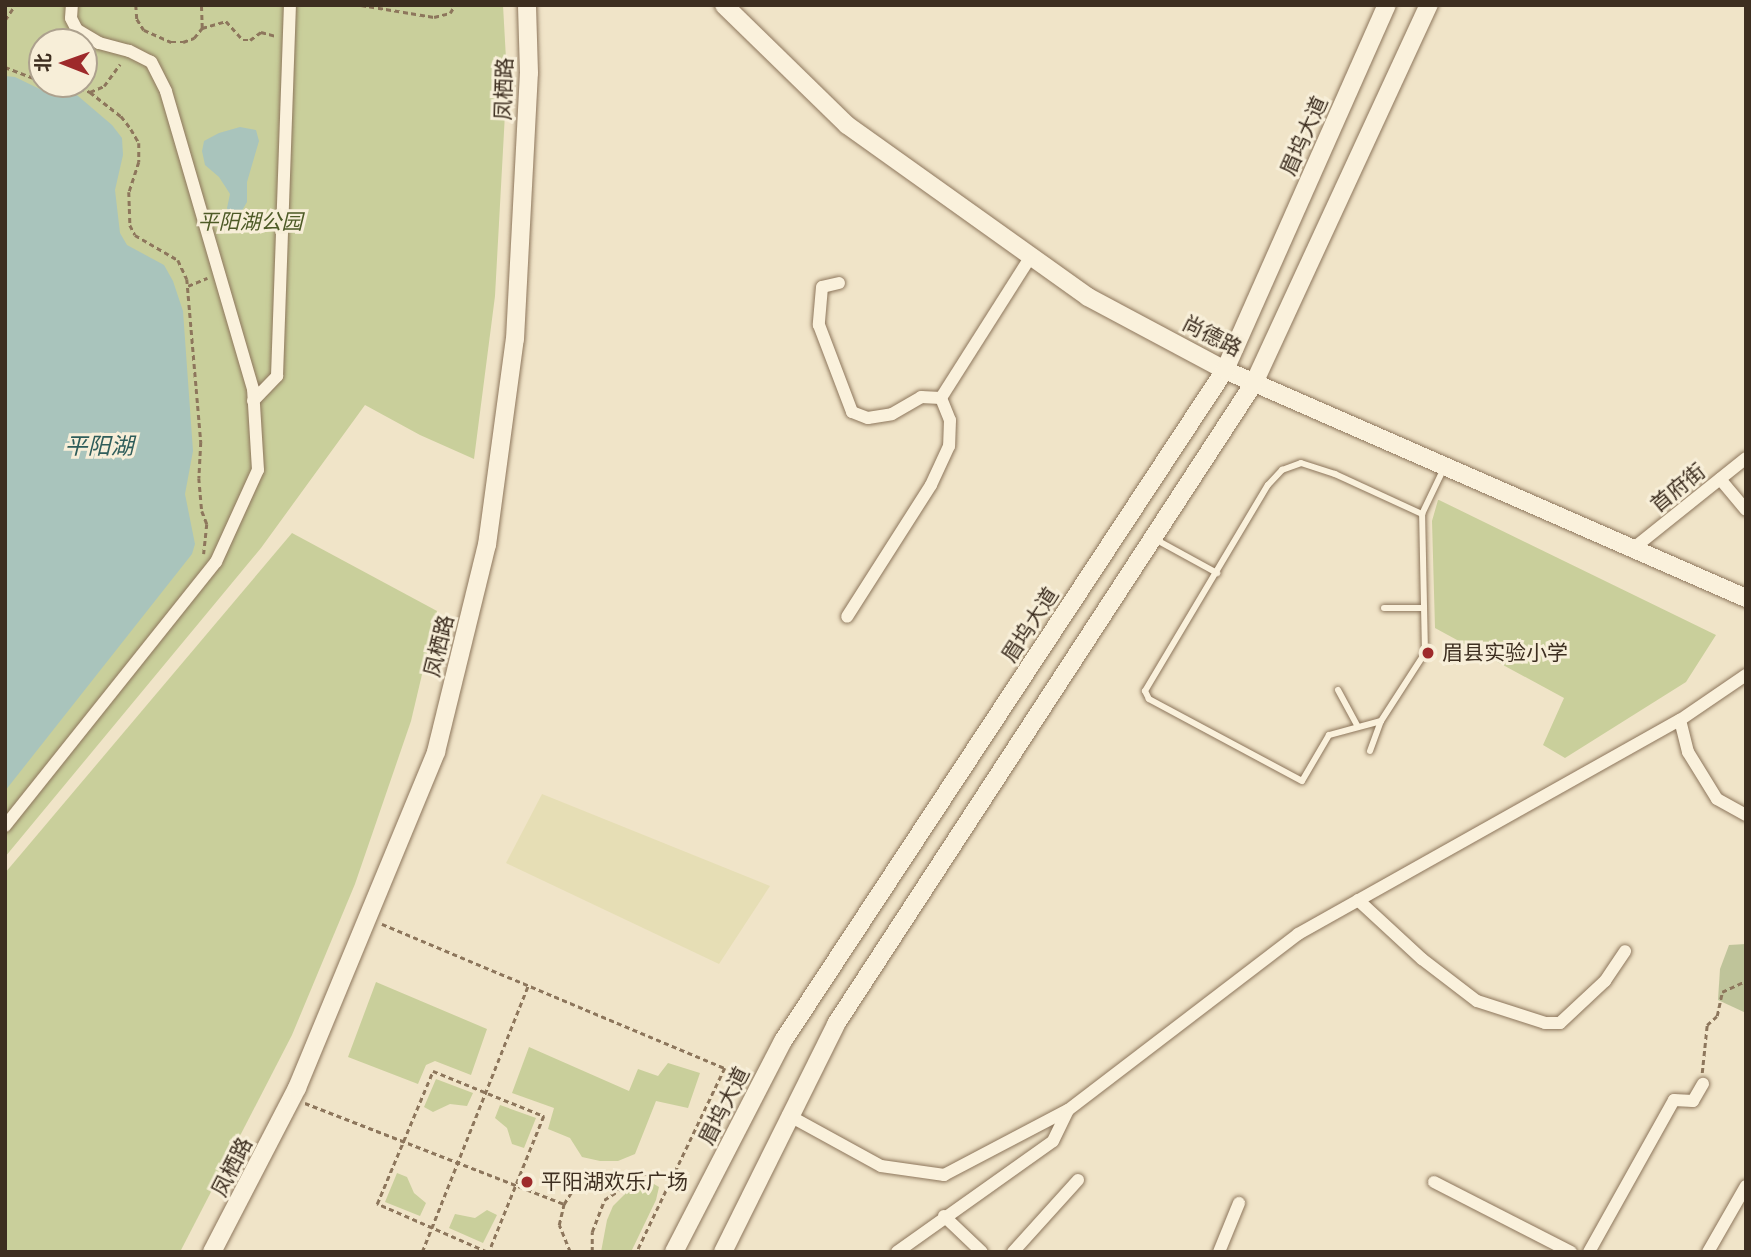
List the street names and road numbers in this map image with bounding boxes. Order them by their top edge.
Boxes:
street label: 凤栖路 [490,57,518,121]
street label: 眉坞大道 [1275,93,1333,179]
street label: 尚德路 [1178,310,1246,362]
street label: 首府街 [1646,458,1710,518]
street label: 眉坞大道 [997,583,1063,667]
street label: 凤栖路 [419,612,459,680]
street label: 眉坞大道 [694,1063,754,1149]
street label: 凤栖路 [206,1133,258,1201]

